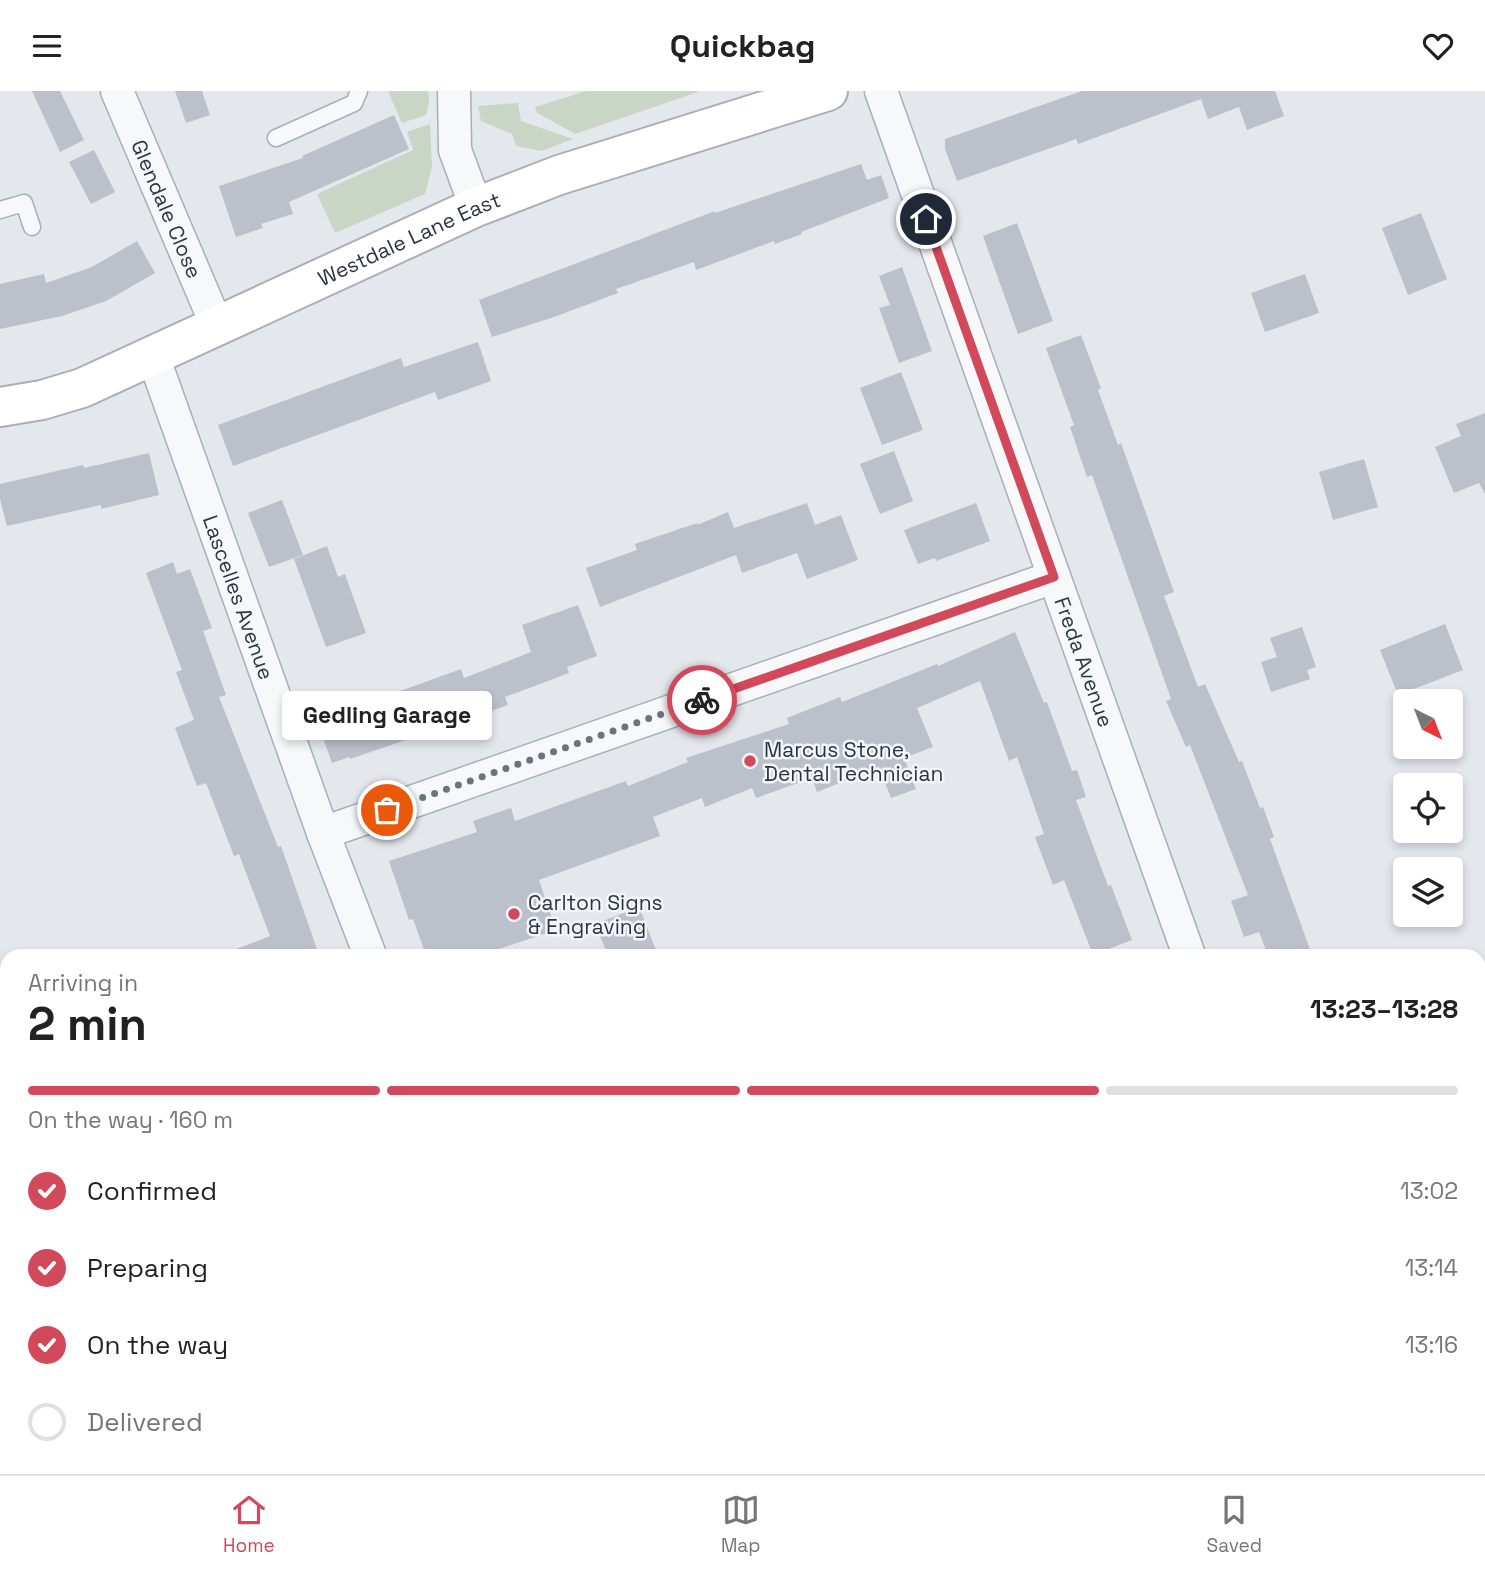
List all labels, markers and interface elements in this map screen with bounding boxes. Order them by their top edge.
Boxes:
text: Quickbag [670,26,815,66]
icon: menu [28,27,66,65]
icon: heart [1419,27,1457,65]
street label: Glendale Close [126,135,209,282]
street label: Westdale Lane East [313,185,504,291]
pin [896,189,956,249]
icon: home [907,200,945,238]
street label: Lascelles Avenue [197,511,281,683]
street label: Freda Avenue [1049,593,1120,731]
courier [667,665,737,735]
icon: bike [683,681,721,719]
north arrow [1393,689,1463,759]
map controls [1393,689,1463,927]
callout: Gedling Garage [282,691,492,740]
text: Gedling Garage [303,700,471,730]
place label: Marcus Stone, Dental Technician [764,736,943,787]
marker: Marcus Stone, Dental Technician [742,753,758,769]
button: locate [1393,773,1463,843]
pin [357,780,417,840]
icon: bag [368,791,406,829]
button: layers [1393,857,1463,927]
place label: Carlton Signs & Engraving [528,889,663,940]
marker: Carlton Signs & Engraving [506,906,522,922]
text: Arriving in [28,968,138,998]
text: 13:23–13:28 [1310,992,1458,1026]
text: 2 min [28,995,147,1053]
text: On the way · 160 m [28,1105,233,1135]
icon: check [28,1172,66,1210]
text: Confirmed [87,1174,217,1208]
text: 13:02 [1400,1176,1458,1206]
icon: check [28,1249,66,1287]
text: Preparing [87,1251,208,1285]
text: 13:14 [1405,1253,1458,1283]
icon: check [28,1326,66,1364]
text: On the way [87,1328,228,1362]
text: 13:16 [1405,1330,1458,1360]
text: Delivered [87,1405,203,1439]
tab: Home [223,1491,275,1558]
tab: Map [721,1491,761,1558]
tab: Saved [1207,1491,1262,1558]

